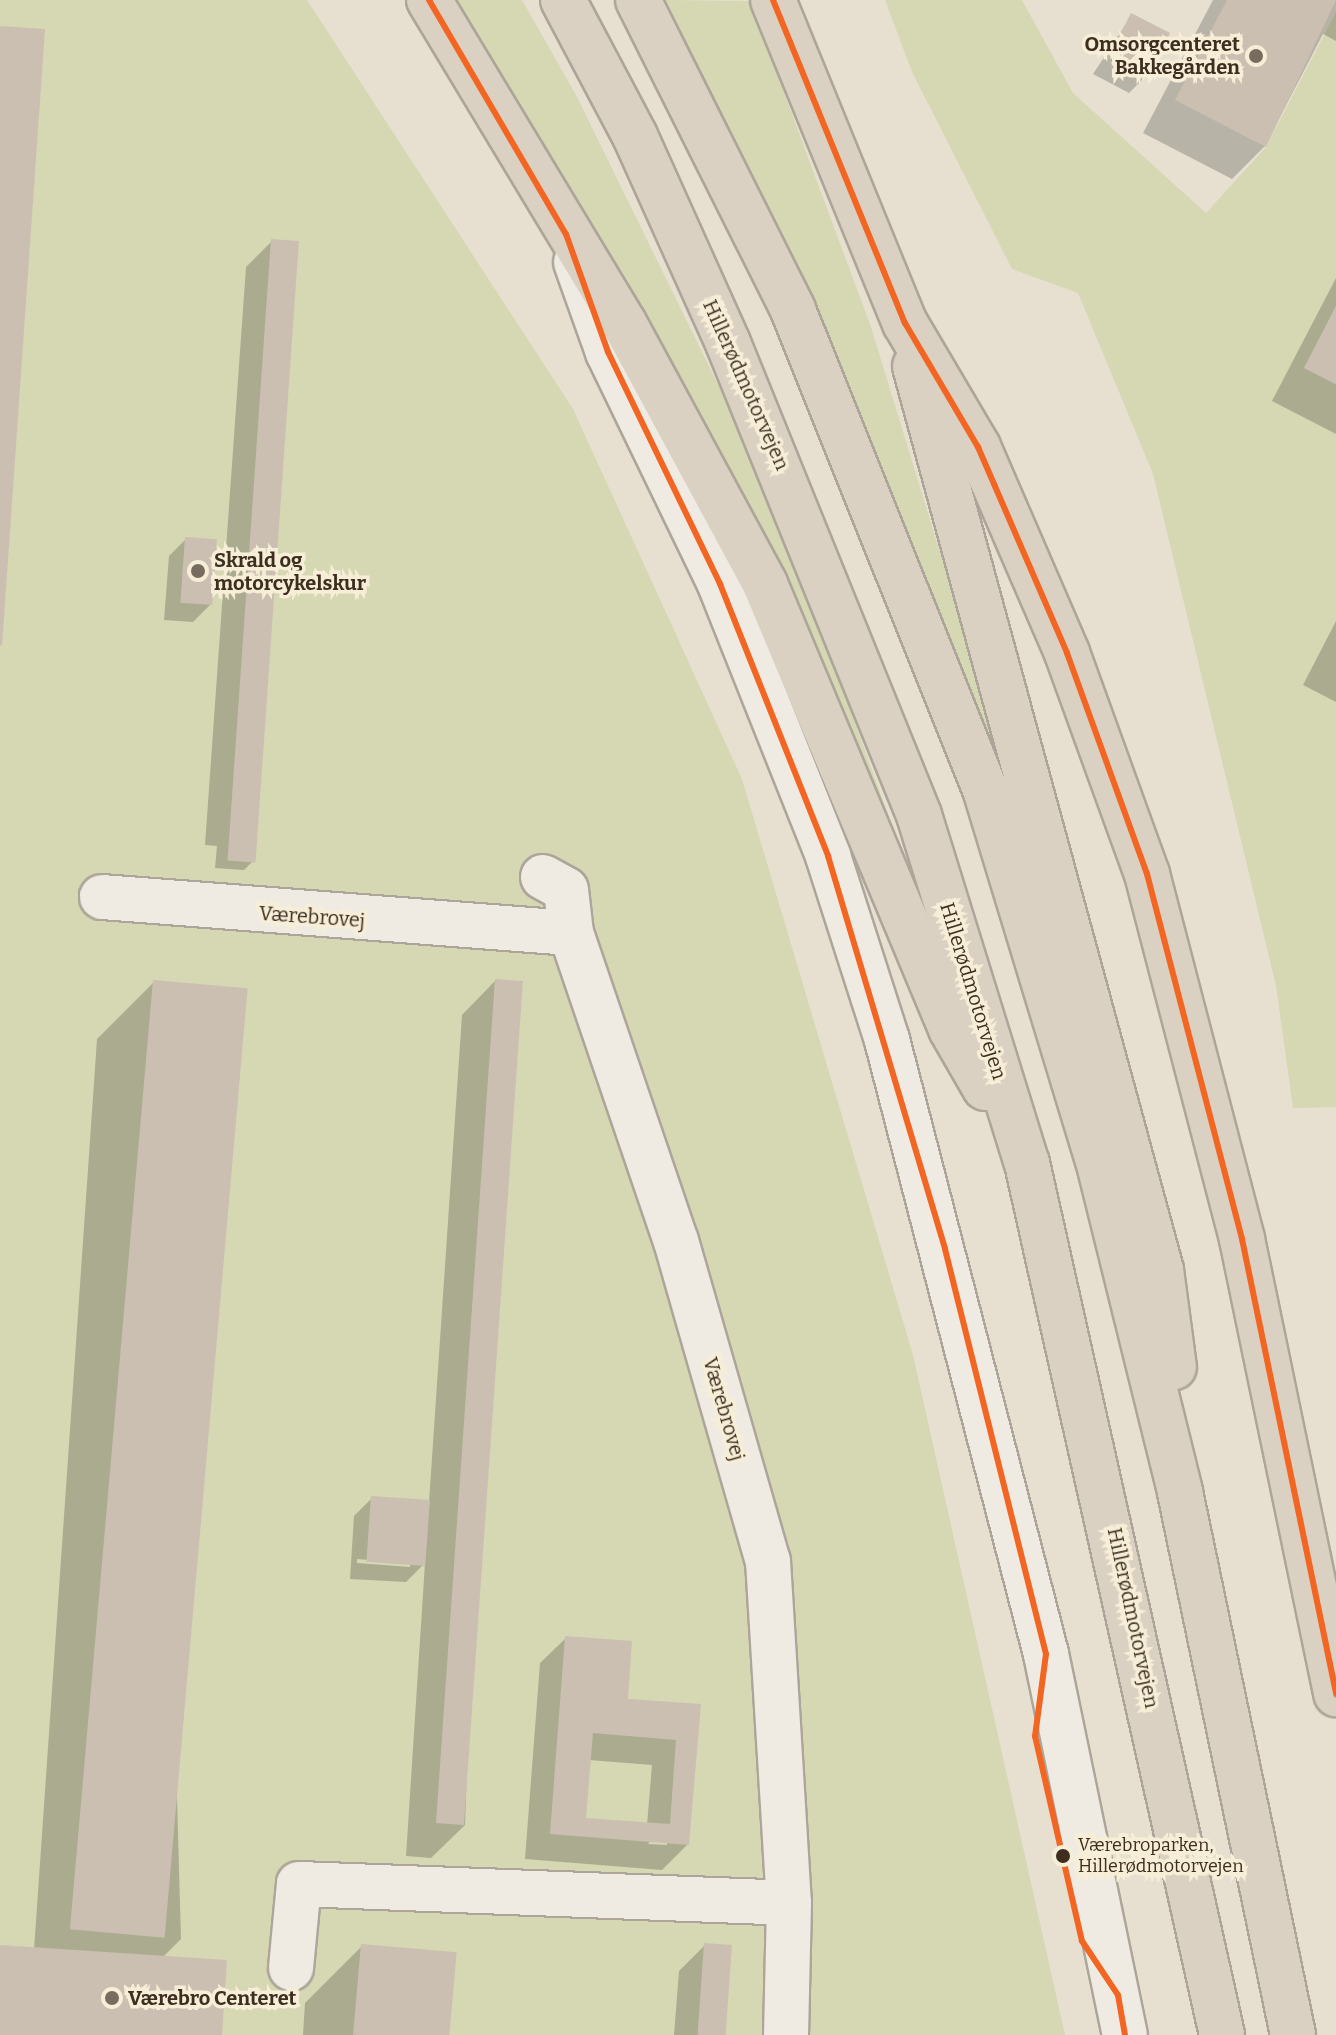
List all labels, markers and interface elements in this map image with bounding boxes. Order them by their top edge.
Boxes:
place label: Omsorgcenteret Bakkegården [1085,32,1240,79]
marker: Omsorgcenteret Bakkegården [1247,47,1265,65]
street label: Hillerødmotorvejen [698,296,794,474]
place label: Skrald og motorcykelskur [214,548,366,595]
marker: Skrald og motorcykelskur [189,562,207,580]
street label: Hillerødmotorvejen [935,900,1011,1082]
street label: Værebrovej [258,901,366,933]
street label: Værebrovej [698,1355,750,1463]
street label: Hillerødmotorvejen [1102,1526,1164,1710]
place label: Værebroparken, Hillerødmotorvejen [1078,1835,1244,1878]
marker: Værebroparken, Hillerødmotorvejen [1055,1848,1071,1864]
place label: Værebro Centeret [128,1986,297,2010]
marker: Værebro Centeret [103,1989,121,2007]

